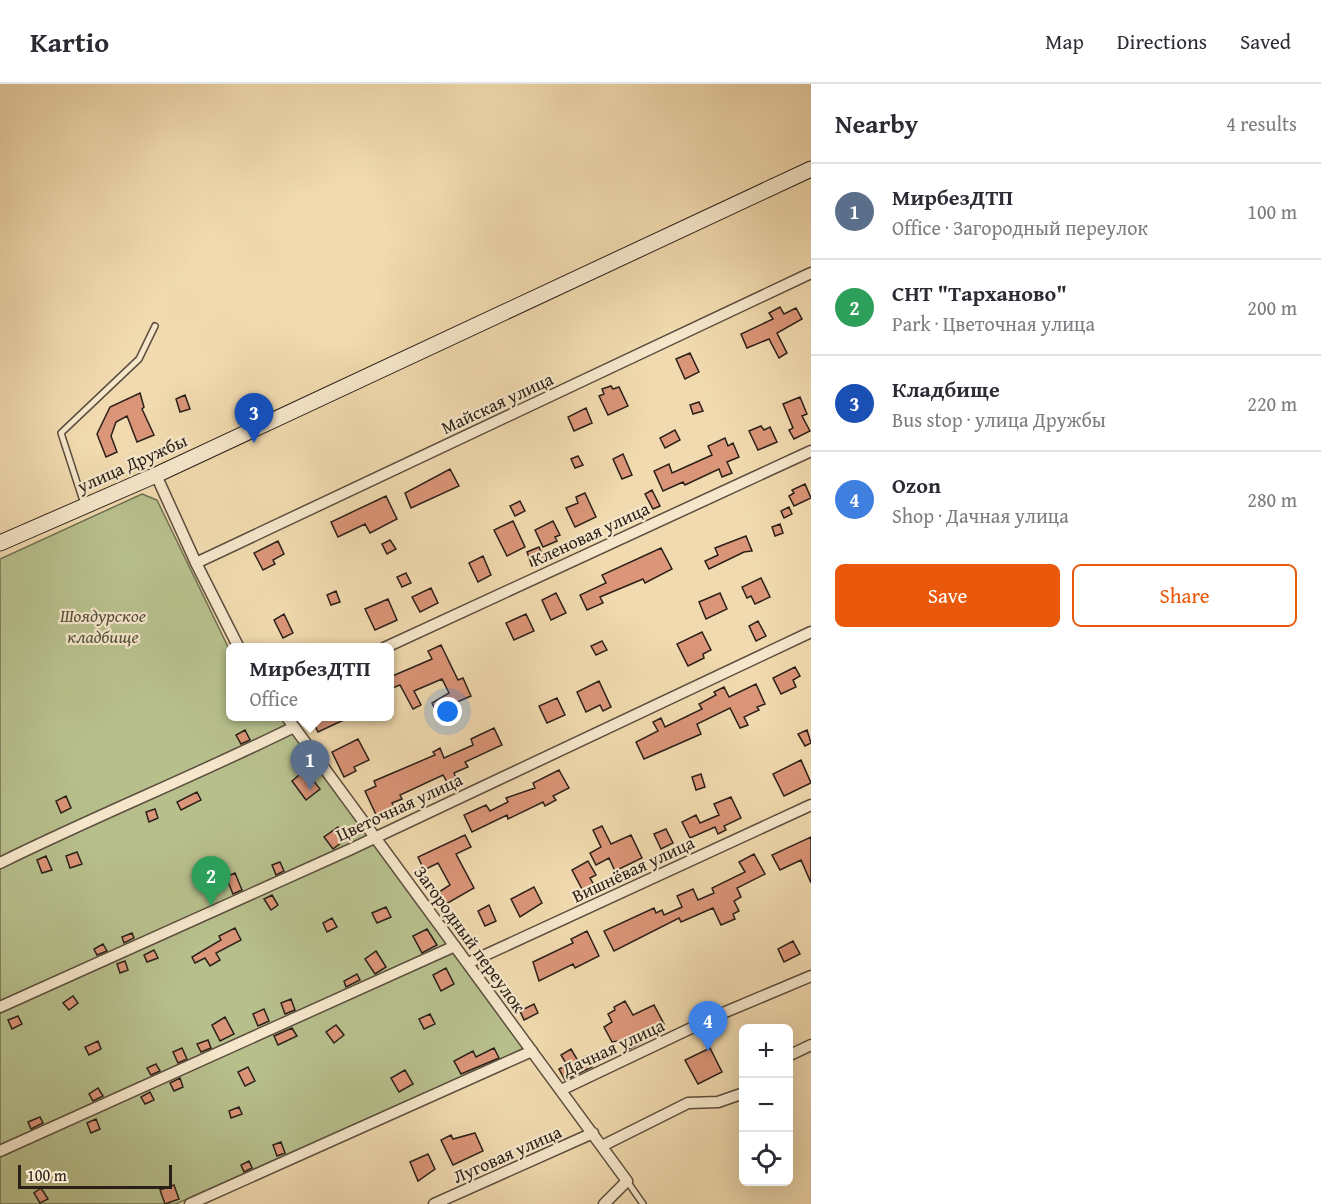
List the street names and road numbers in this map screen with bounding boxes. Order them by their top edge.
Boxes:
street label: Майская улица [436,365,558,441]
street label: улица Дружбы [72,427,192,500]
street label: Кленовая улица [526,495,654,573]
street label: Цветочная улица [331,766,467,848]
street label: Вишнёвая улица [567,829,699,909]
street label: Загородный переулок [408,860,533,1018]
street label: Дачная улица [556,1011,669,1083]
street label: Луговая улица [448,1118,566,1190]

